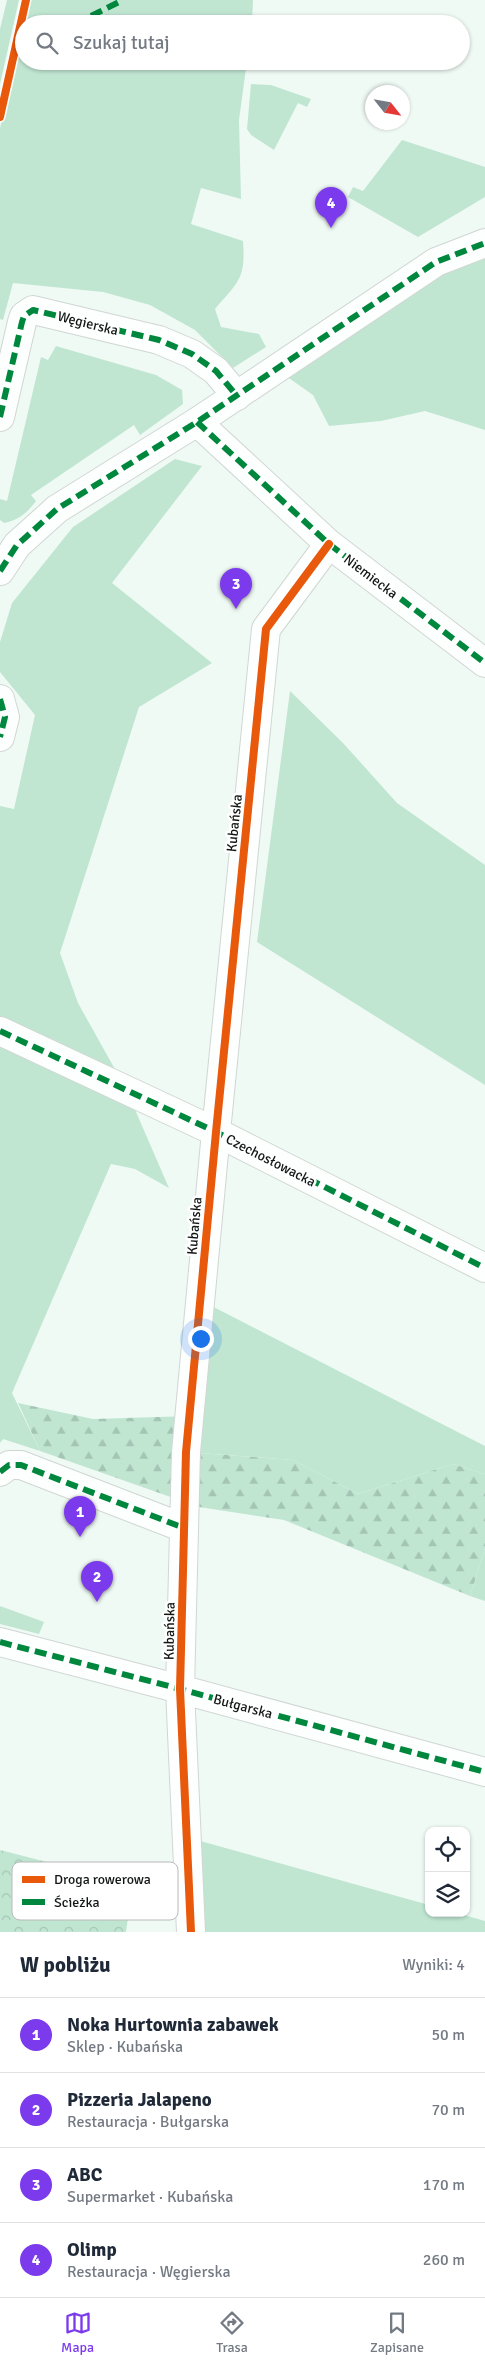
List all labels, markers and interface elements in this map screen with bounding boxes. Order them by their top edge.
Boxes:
search box [15,15,470,70]
icon: search [33,29,61,57]
text: Szukaj tutaj [73,31,170,55]
north arrow [365,85,410,130]
pin: 4 [315,187,347,228]
street label: Węgierska [56,308,120,339]
street label: Niemiecka [340,551,401,602]
pin: 3 [220,568,252,609]
street label: Kubańska [223,793,246,853]
street label: Czechosłowacka [223,1130,319,1190]
street label: Kubańska [183,1196,205,1256]
your location [188,1326,214,1352]
pin: 1 [64,1496,96,1537]
pin: 2 [81,1561,113,1602]
street label: Kubańska [160,1602,179,1660]
street label: Bułgarska [211,1690,274,1723]
map controls [425,1827,470,1917]
button: locate [425,1827,470,1872]
legend [12,1862,178,1920]
text: Droga rowerowa [54,1871,151,1888]
button: layers [425,1872,470,1917]
text: Ścieżka [54,1894,100,1911]
text: W pobliżu [20,1952,111,1978]
text: Wyniki: 4 [402,1955,465,1975]
text: Noka Hurtownia zabawek [67,2013,279,2037]
text: 1 [32,2025,40,2045]
text: 50 m [431,2025,465,2045]
text: Sklep · Kubańska [67,2037,183,2057]
text: Pizzeria Jalapeno [67,2088,212,2112]
text: 2 [32,2100,40,2120]
text: 70 m [431,2100,465,2120]
text: Restauracja · Bułgarska [67,2112,229,2132]
text: ABC [67,2163,102,2187]
text: 3 [32,2175,40,2195]
text: 170 m [423,2175,465,2195]
text: Supermarket · Kubańska [67,2187,233,2207]
text: Olimp [67,2238,117,2262]
text: 4 [32,2250,40,2270]
text: 260 m [423,2250,465,2270]
text: Restauracja · Węgierska [67,2262,231,2282]
tab: Mapa [61,2309,94,2356]
tab: Trasa [216,2309,248,2356]
tab: Zapisane [370,2309,424,2356]

